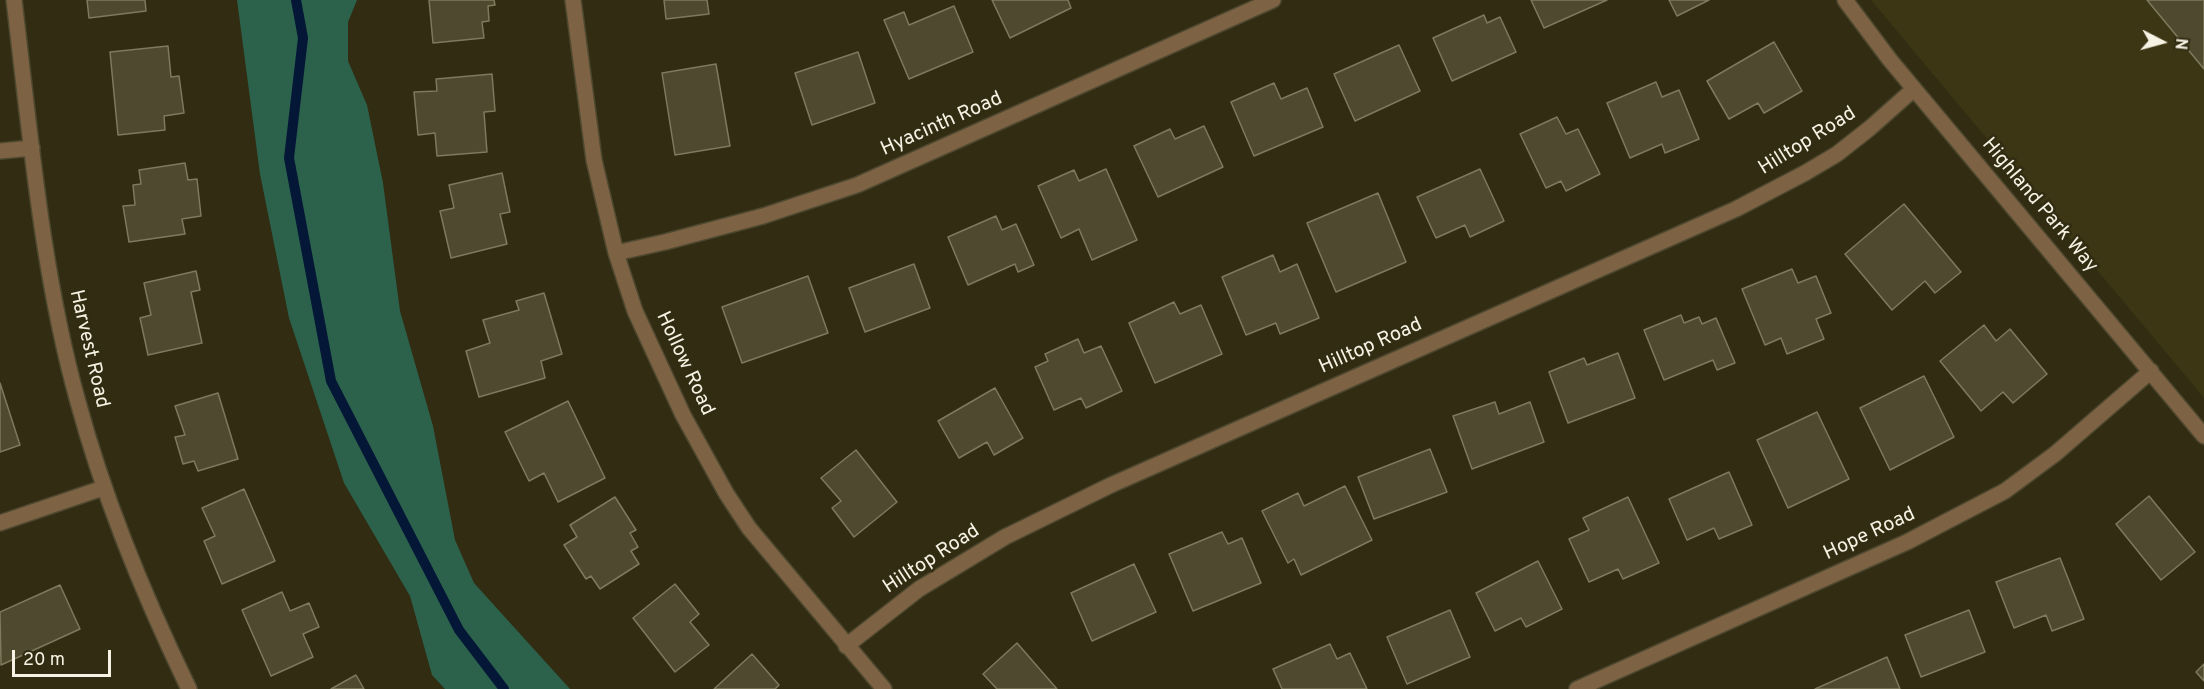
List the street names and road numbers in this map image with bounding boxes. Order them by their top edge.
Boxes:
street label: Hyacinth Road [878,88,1006,162]
street label: Hilltop Road [1755,103,1861,181]
street label: Highland Park Way [1976,134,2102,278]
street label: Harvest Road [63,288,113,410]
street label: Hollow Road [649,308,719,420]
street label: Hilltop Road [1316,314,1426,380]
street label: Hope Road [1820,503,1920,567]
street label: Hilltop Road [879,520,985,600]

